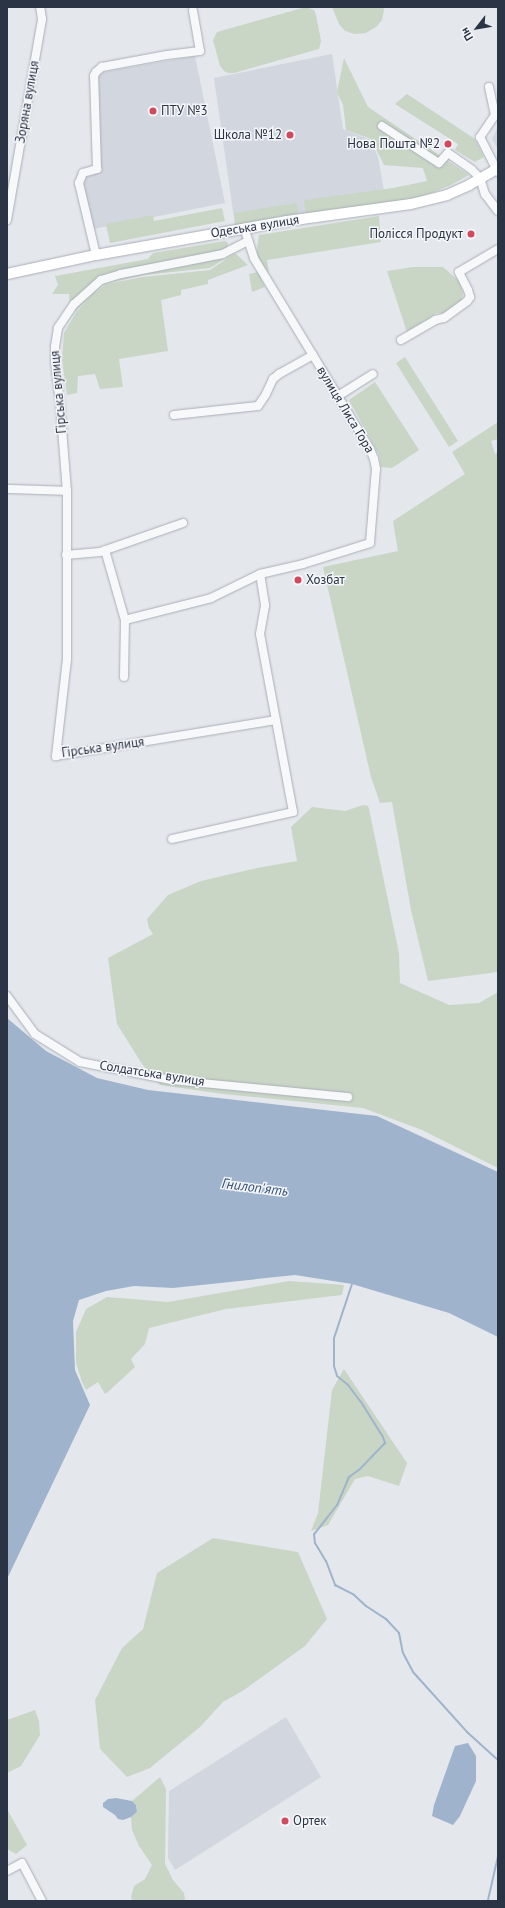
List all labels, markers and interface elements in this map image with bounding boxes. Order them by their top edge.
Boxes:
north arrow [457,8,497,48]
text: Пн [457,25,476,43]
street label: Зоряна вулиця [13,60,43,144]
place label: ПТУ №3 [161,103,208,119]
marker: ПТУ №3 [148,106,158,116]
place label: Школа №12 [214,127,282,143]
marker: Школа №12 [285,130,295,140]
place label: Нова Пошта №2 [347,136,440,152]
marker: Нова Пошта №2 [443,139,453,149]
street label: Одеська вулиця [210,212,300,242]
place label: Полісся Продукт [369,226,463,242]
marker: Полісся Продукт [466,229,476,239]
street label: Гірська вулиця [48,350,70,434]
street label: вулиця Лиса Гора [313,364,377,456]
place label: Хозбат [306,572,345,588]
marker: Хозбат [293,575,303,585]
street label: Гірська вулиця [61,734,145,762]
street label: Солдатська вулиця [98,1058,206,1090]
water label: Гнилоп'ять [221,1175,289,1199]
place label: Ортек [293,1813,327,1829]
marker: Ортек [280,1816,290,1826]

